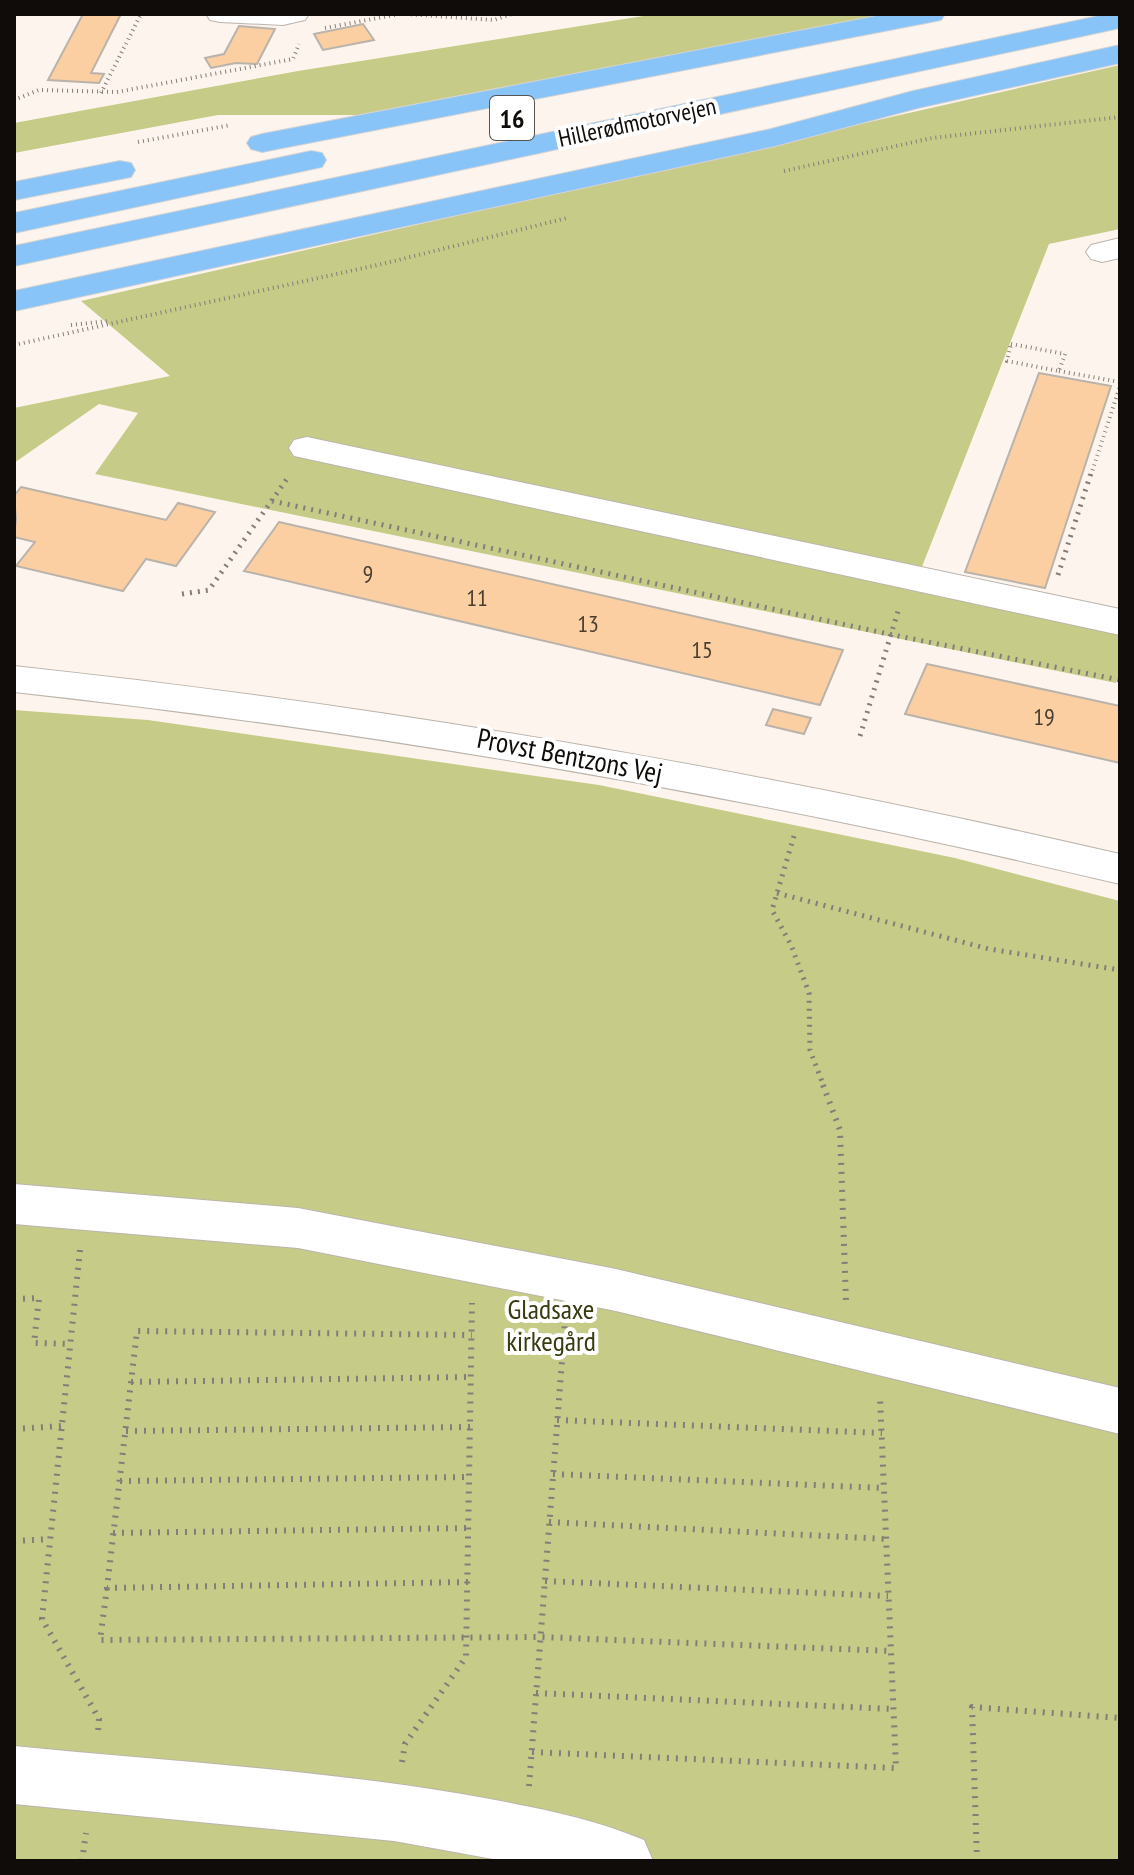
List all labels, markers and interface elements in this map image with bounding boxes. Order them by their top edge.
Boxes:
street label: Hillerødmotorvejen [555,90,719,154]
road number: 16 [490,96,534,140]
house number: 9 [363,558,373,589]
house number: 11 [466,582,488,613]
house number: 13 [577,608,599,639]
house number: 15 [691,634,713,665]
house number: 19 [1033,701,1055,732]
street label: Provst Bentzons Vej [474,719,666,791]
park label: Gladsaxe kirkegård [506,1290,596,1359]

